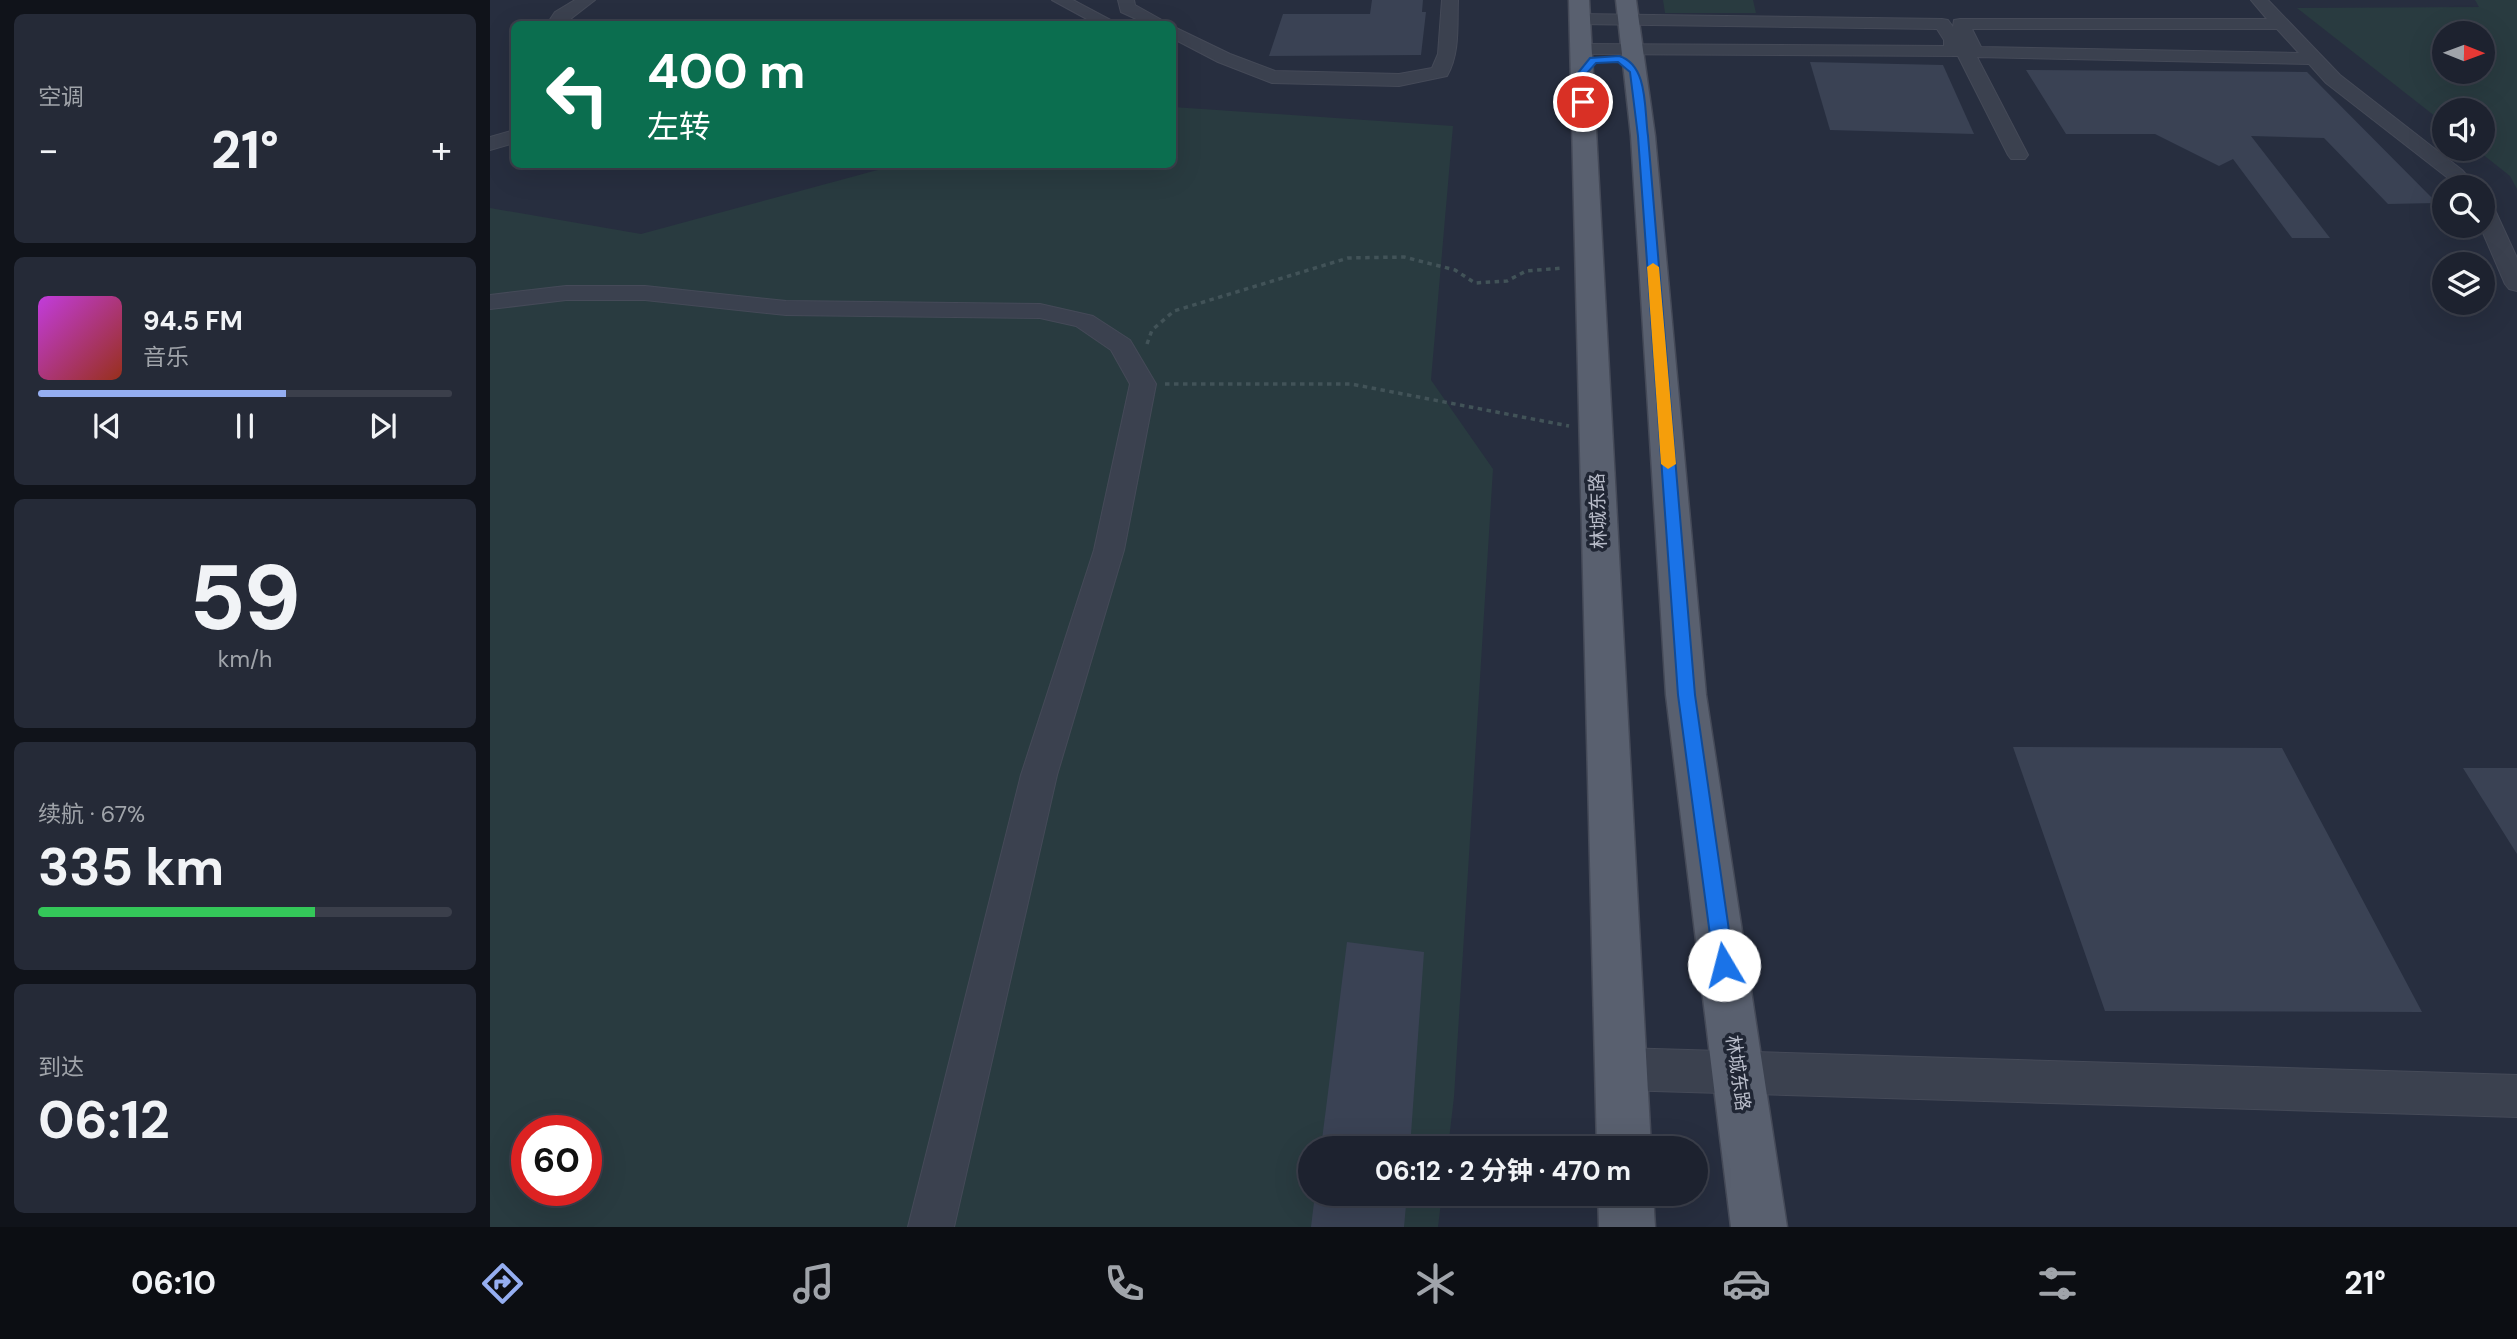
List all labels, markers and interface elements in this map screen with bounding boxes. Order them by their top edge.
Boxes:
north arrow [2432,21,2496,84]
map controls [2432,21,2495,315]
text: 400 m [647,39,805,103]
icon: left [532,49,623,140]
pin [1553,72,1613,132]
text: 空调 [38,82,84,112]
icon: arrive [1564,83,1602,121]
button: sound [2432,98,2495,161]
text: 左转 [647,106,711,148]
text: 21° [211,116,279,184]
text: − [38,125,59,175]
text: + [431,125,452,175]
button: search [2432,175,2495,238]
button: layers [2432,252,2495,315]
text: 94.5 FM [143,304,243,338]
text: 音乐 [143,342,189,372]
icon: previous [88,407,126,445]
icon: pause [226,407,264,445]
icon: next [364,407,402,445]
street label: 林城东路 [1584,473,1612,549]
text: 59 [189,539,301,657]
text: km/h [218,644,272,674]
text: 续航 · 67% [38,799,145,829]
text: 335 km [38,833,224,901]
position arrow [1687,928,1761,1002]
street label: 林城东路 [1720,1034,1756,1112]
text: 到达 [38,1052,84,1082]
text: 06:12 [38,1086,170,1154]
speed limit sign: 60 [511,1115,602,1206]
text: 06:12 · 2 分钟 · 470 m [1375,1154,1631,1188]
icon: directions [478,1259,527,1308]
icon: music [789,1259,838,1308]
icon: phone [1100,1259,1149,1308]
icon: climate [1411,1259,1460,1308]
icon: car [1722,1259,1771,1308]
icon: filters [2033,1259,2082,1308]
text: 06:10 [131,1262,216,1304]
text: 21° [2344,1262,2386,1304]

